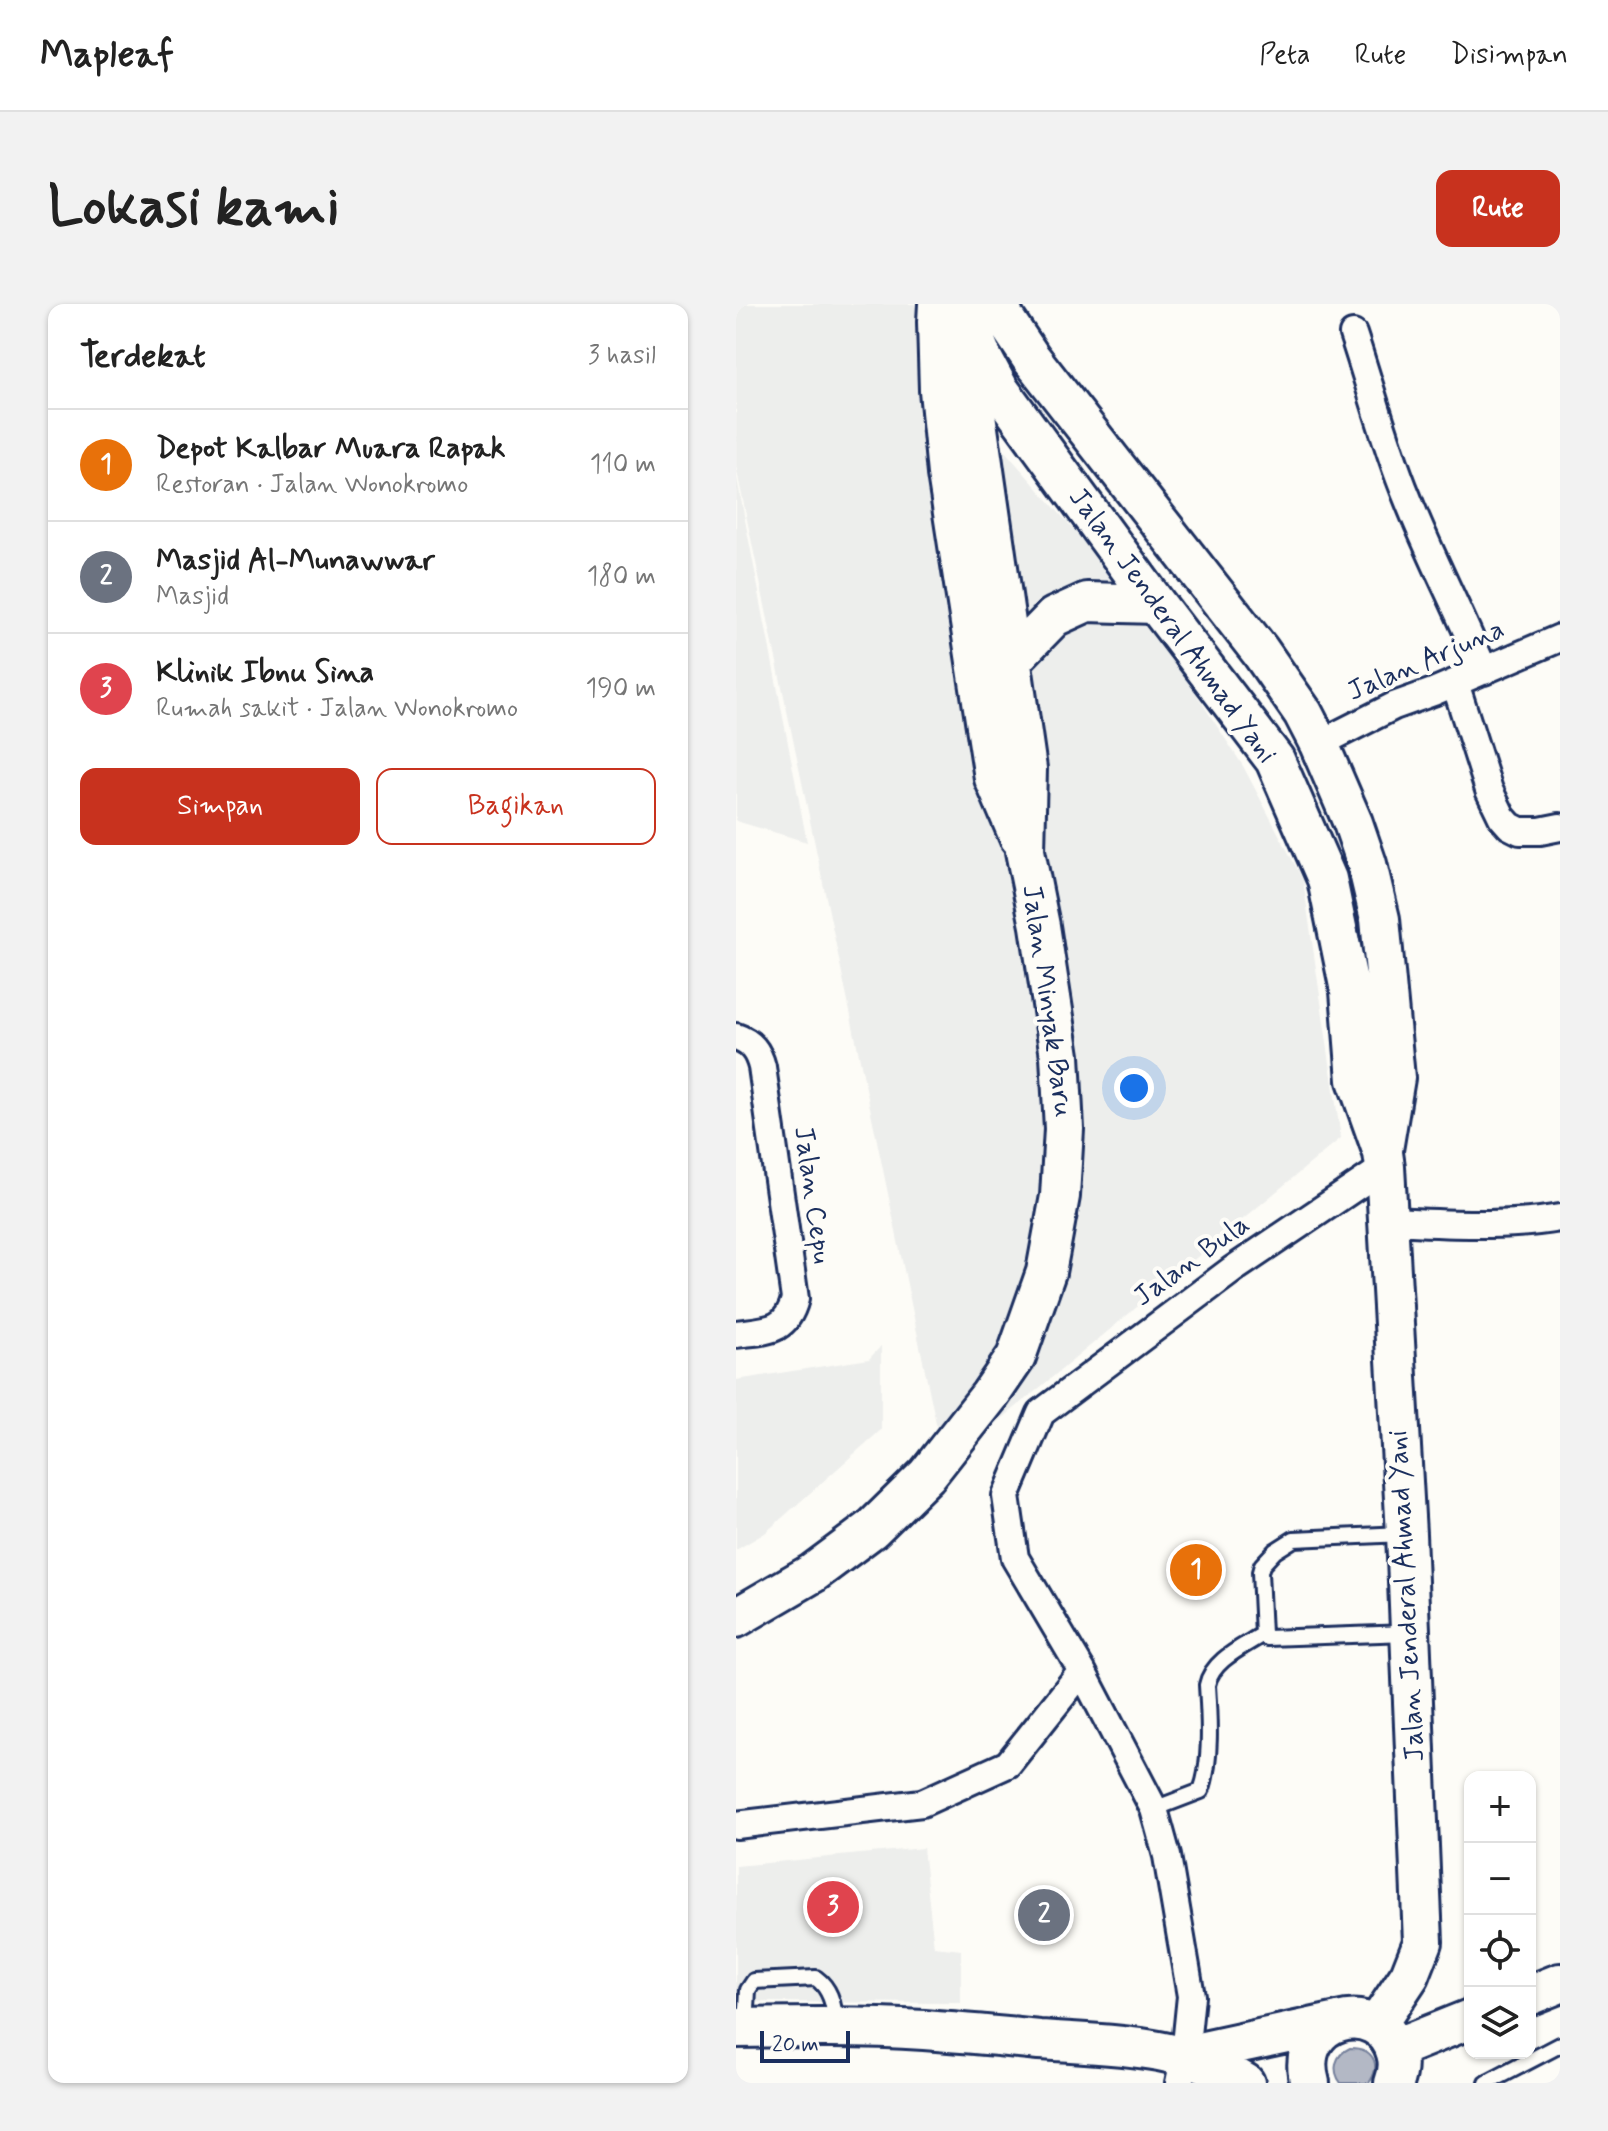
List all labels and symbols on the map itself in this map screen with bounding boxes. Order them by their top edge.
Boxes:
street label: Jalan Jenderal Ahmad Yani [1059,481,1285,771]
street label: Jalan Arjuna [1342,611,1510,711]
street label: Jalan Minyak Baru [1012,882,1082,1120]
your location [1114,1068,1154,1108]
street label: Jalan Cepu [784,1124,840,1266]
street label: Jalan Bula [1127,1206,1257,1316]
street label: Jalan Jenderal Ahmad Yani [1380,1429,1434,1763]
pin: 1 [1170,1540,1222,1600]
pin: 3 [807,1877,859,1937]
pin: 2 [1018,1885,1070,1945]
scale bar [760,2027,850,2063]

